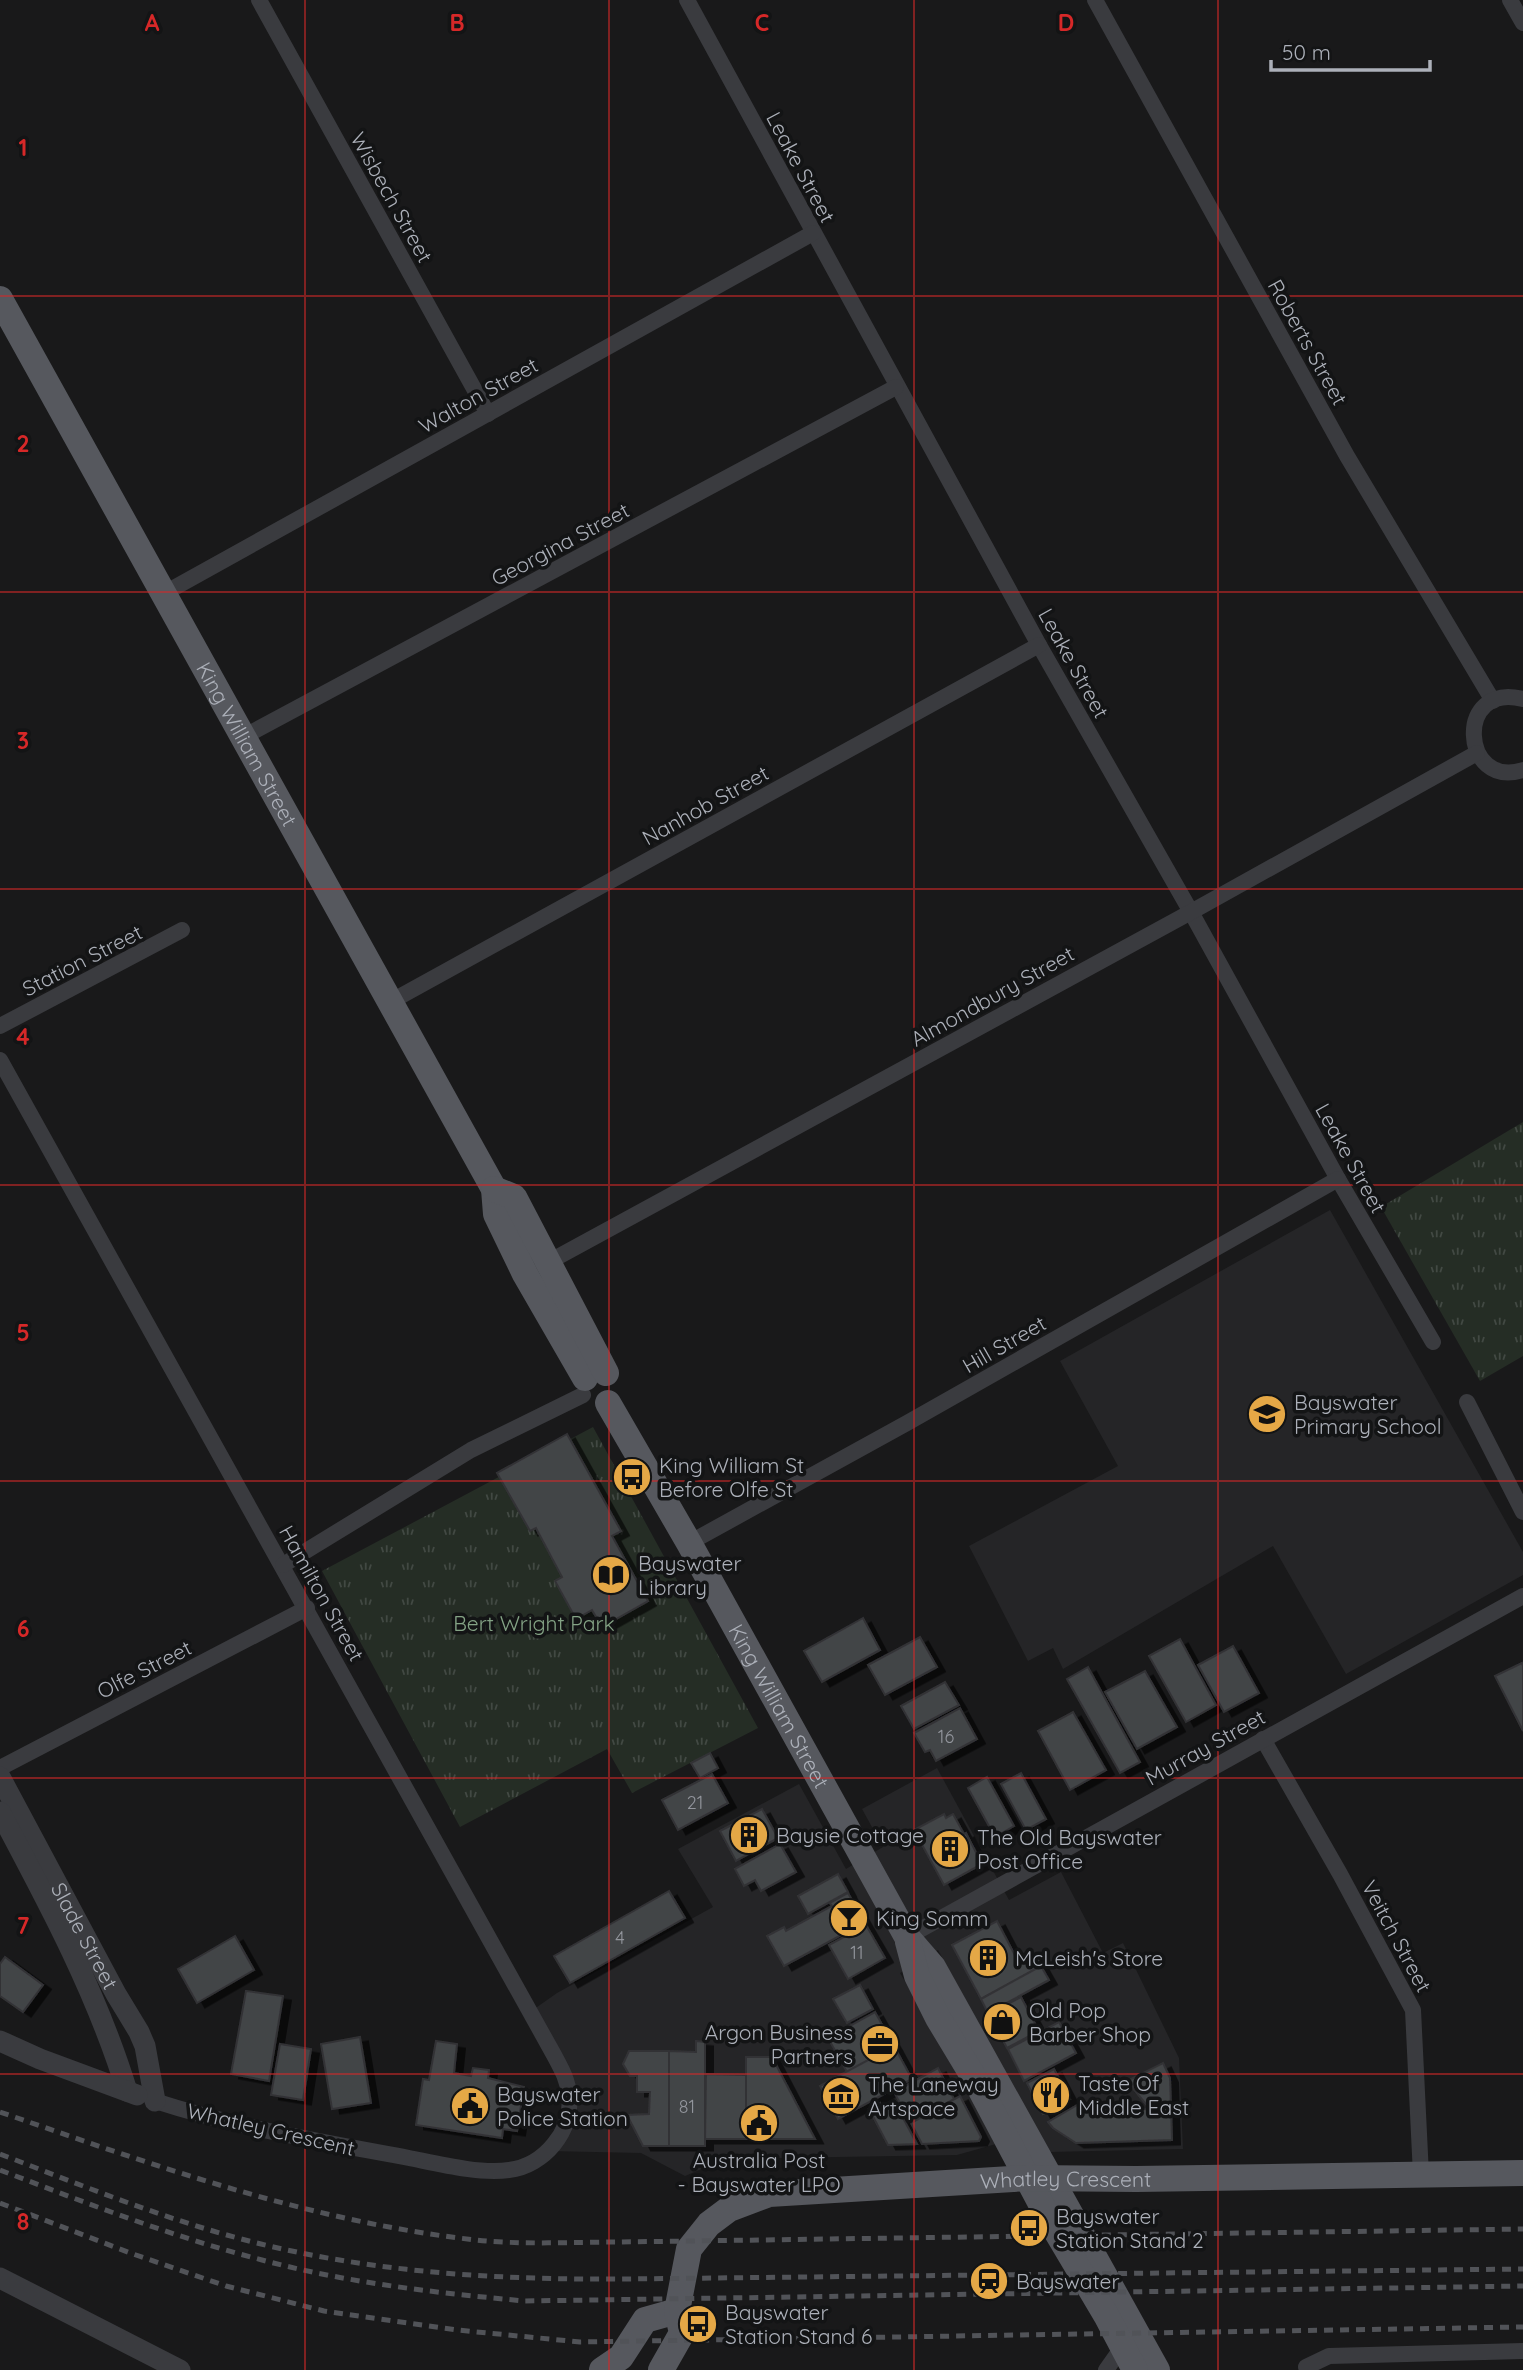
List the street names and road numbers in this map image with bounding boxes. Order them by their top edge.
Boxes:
street label: Leake Street [761,107,841,227]
street label: Wisbech Street [345,127,439,267]
street label: Roberts Street [1263,275,1353,409]
street label: Walton Street [414,351,542,439]
street label: Georgina Street [487,497,633,591]
street label: Leake Street [1033,604,1115,722]
street label: King William Street [191,657,303,831]
street label: Nanhob Street [637,760,773,850]
street label: Station Street [18,919,146,1001]
street label: Almondbury Street [906,940,1078,1052]
street label: Leake Street [1310,1099,1392,1217]
street label: Hill Street [957,1310,1051,1378]
street label: Hamilton Street [274,1521,370,1665]
street label: King William Street [723,1619,835,1793]
street label: Olfe Street [92,1634,196,1704]
street label: Murray Street [1141,1703,1269,1791]
street label: Veitch Street [1357,1876,1437,1996]
street label: Slade Street [46,1878,124,1994]
street label: Whatley Crescent [185,2097,357,2161]
street label: Whatley Crescent [979,2165,1151,2194]

